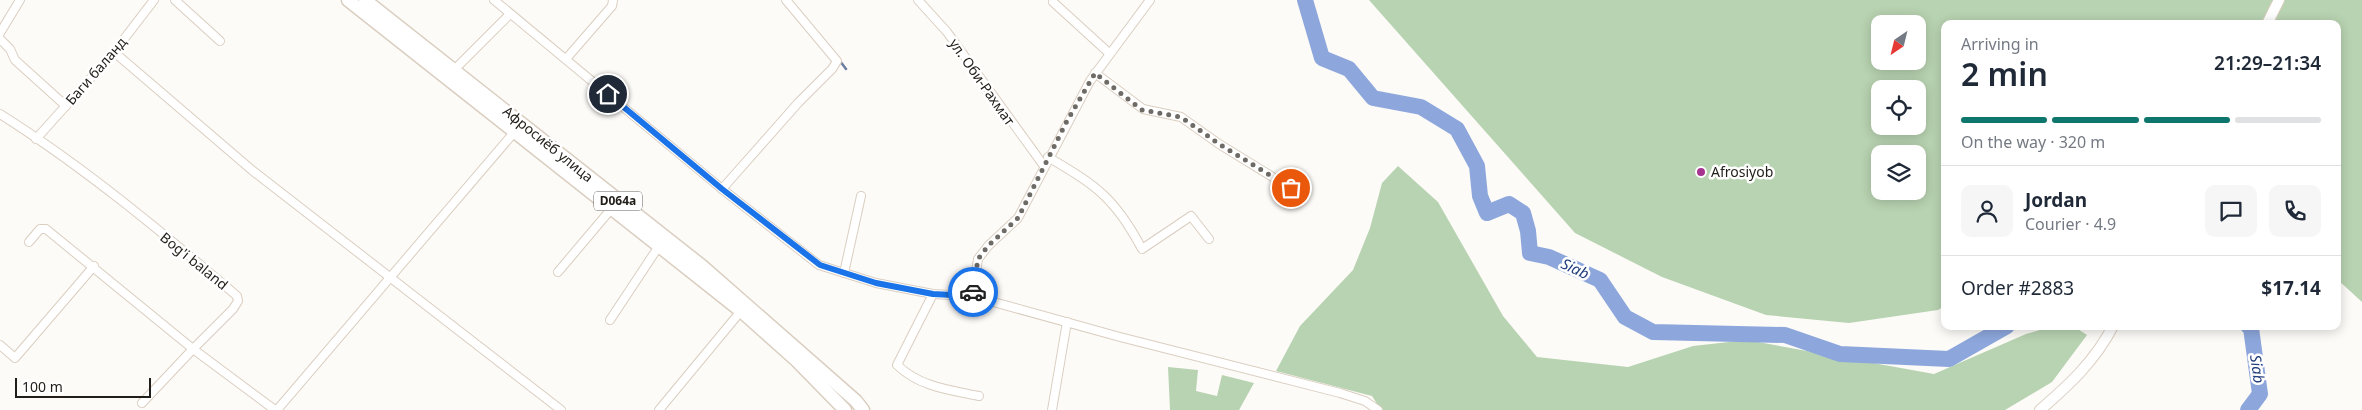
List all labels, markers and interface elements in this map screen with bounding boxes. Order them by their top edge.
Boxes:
north arrow [1871,15,1926,70]
map controls [1871,15,1926,200]
street label: Баги баланд [61,32,131,109]
text: Arriving in [1961,33,2039,55]
street label: ул. Оби-Рахмат [945,35,1020,129]
text: 21:29–21:34 [2214,50,2321,76]
text: 2 min [1961,52,2048,95]
pin [587,73,629,115]
icon: home [594,80,622,108]
button: locate [1871,80,1926,135]
street label: Афросиёб улица [499,101,597,186]
text: On the way · 320 m [1961,131,2105,153]
button: layers [1871,145,1926,200]
place label: Afrosiyob [1711,162,1773,181]
marker: Afrosiyob [1695,166,1707,178]
pin [1270,167,1312,209]
icon: bag [1277,174,1305,202]
button: person [1961,185,2013,237]
button: chat [2205,185,2257,237]
button: phone [2269,185,2321,237]
text: Jordan [2025,187,2087,213]
road number: D064a [594,192,642,210]
text: Courier · 4.9 [2025,213,2116,235]
street label: Bog'i baland [157,227,232,294]
water label: Siab [1558,253,1593,283]
courier [948,267,998,317]
text: Order #2883 [1961,275,2074,301]
text: $17.14 [2261,275,2321,301]
icon: car [959,278,987,306]
water label: Siab [2246,353,2270,384]
scale bar [15,375,151,398]
text: 100 m [22,377,63,396]

